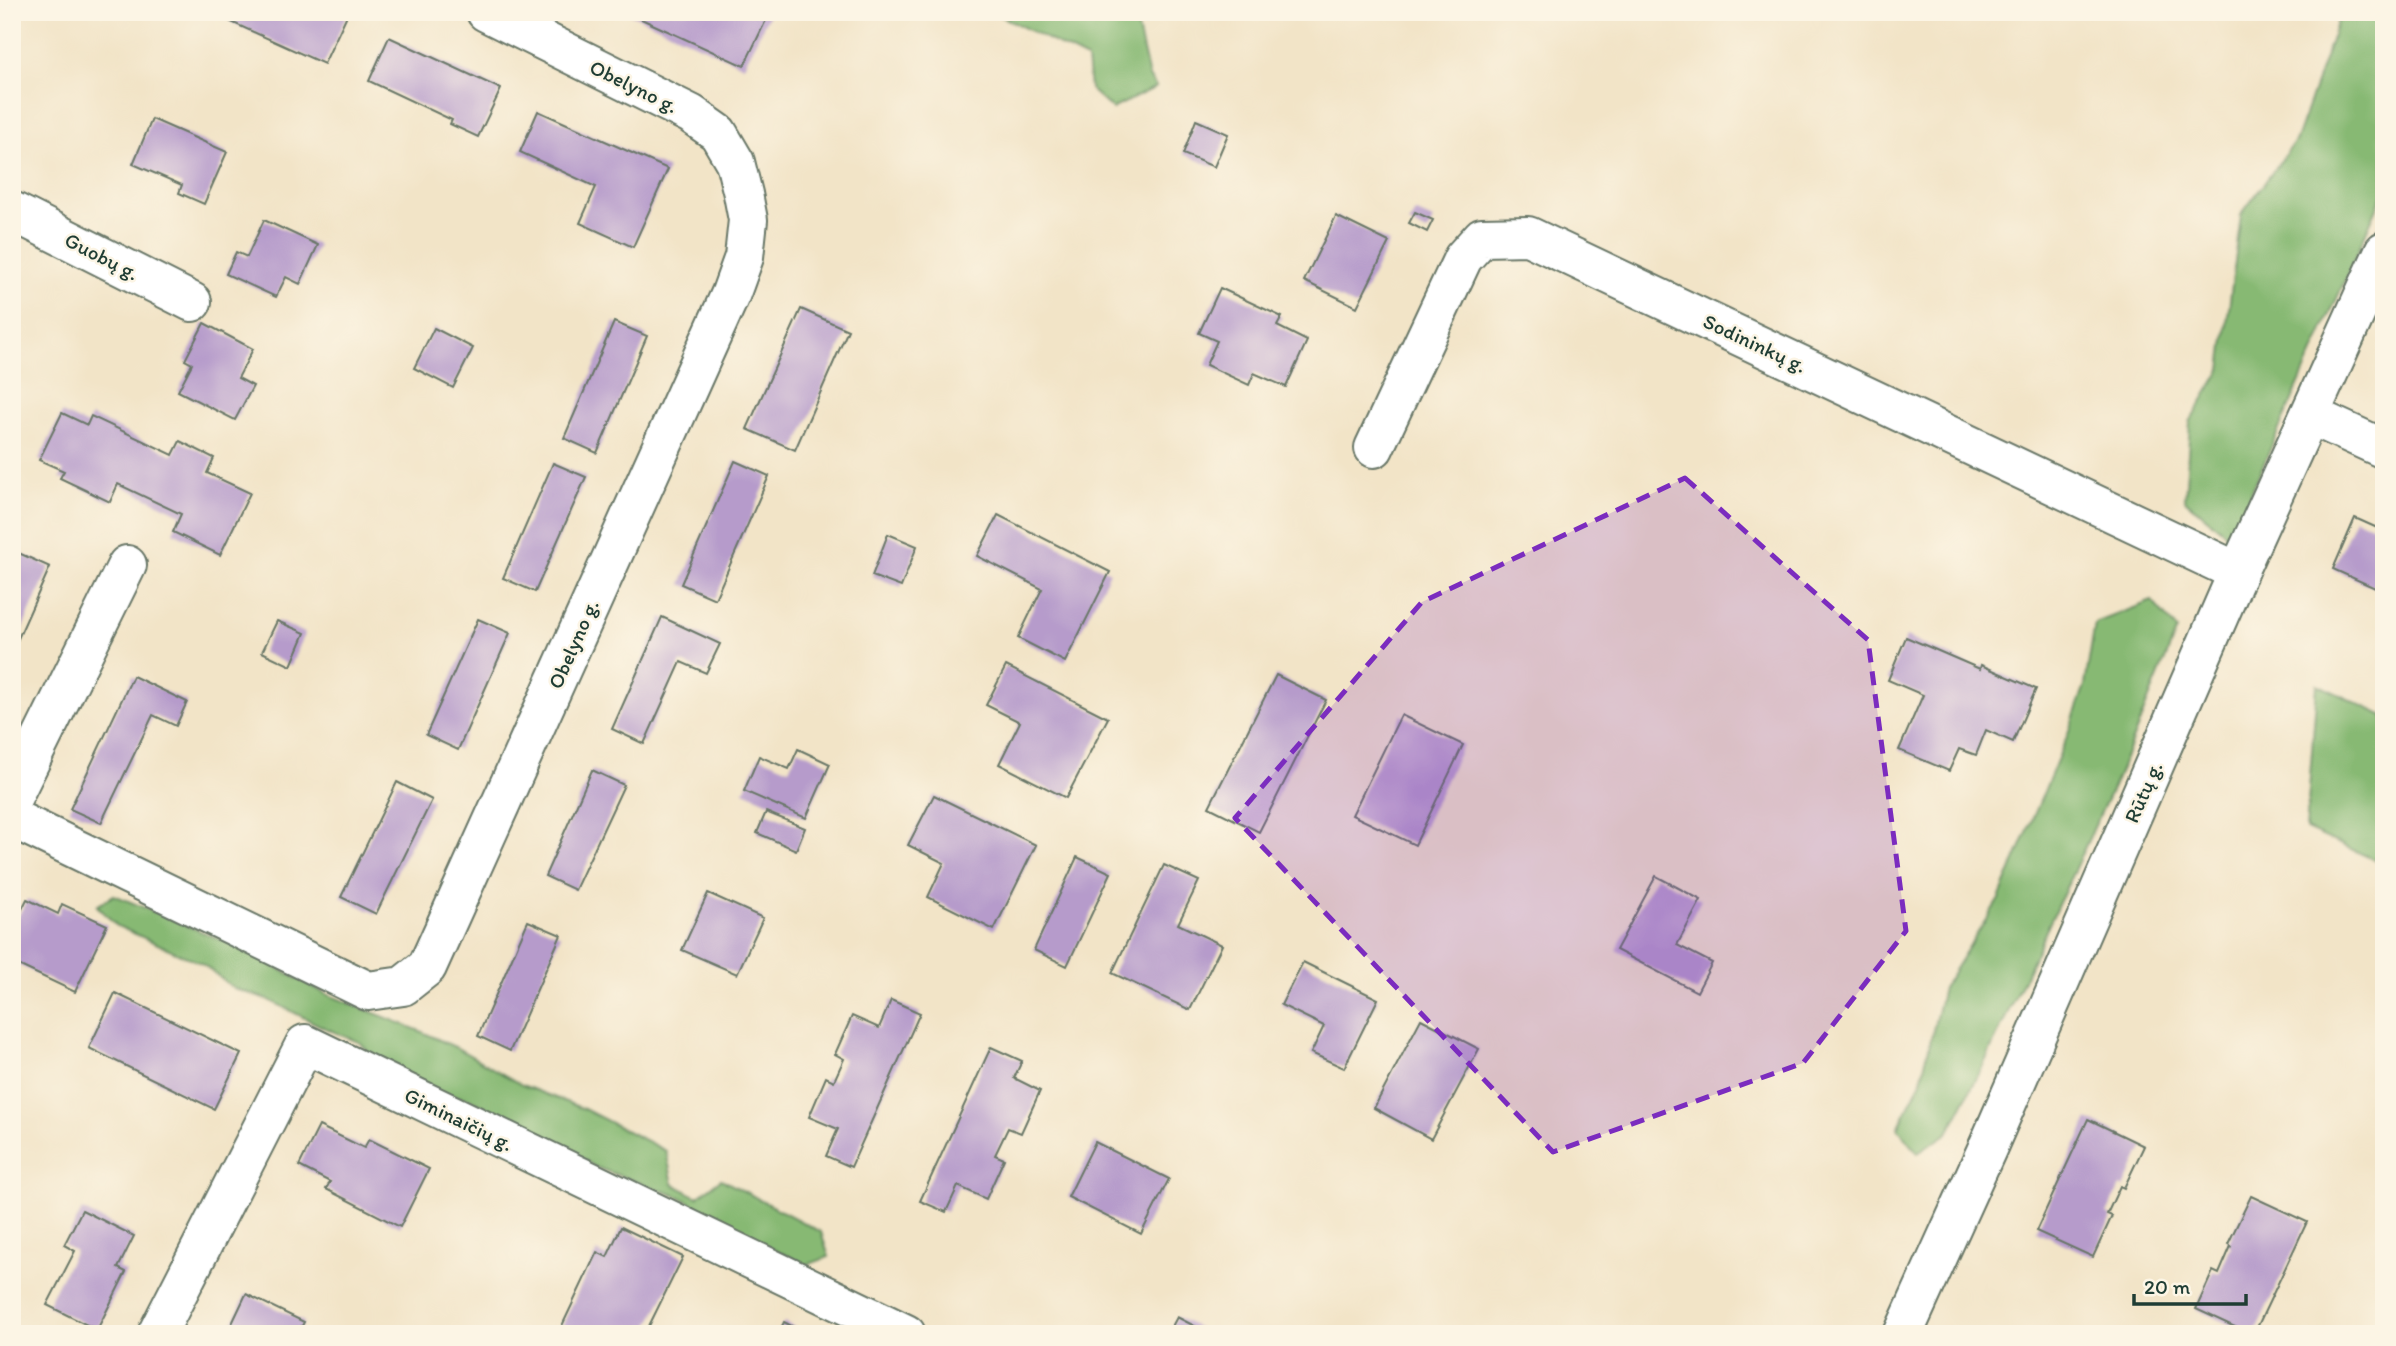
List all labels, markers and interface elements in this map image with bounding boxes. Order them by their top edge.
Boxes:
street label: Obelyno g. [586,54,682,118]
street label: Guobų g. [61,227,143,285]
street label: Sodininkų g. [1699,308,1811,378]
street label: Obelyno g. [542,595,604,693]
street label: Rūtų g. [2118,758,2168,826]
street label: Giminaičių g. [401,1082,517,1156]
scale bar [2134,1262,2246,1306]
text: 20 m [2144,1274,2191,1299]

